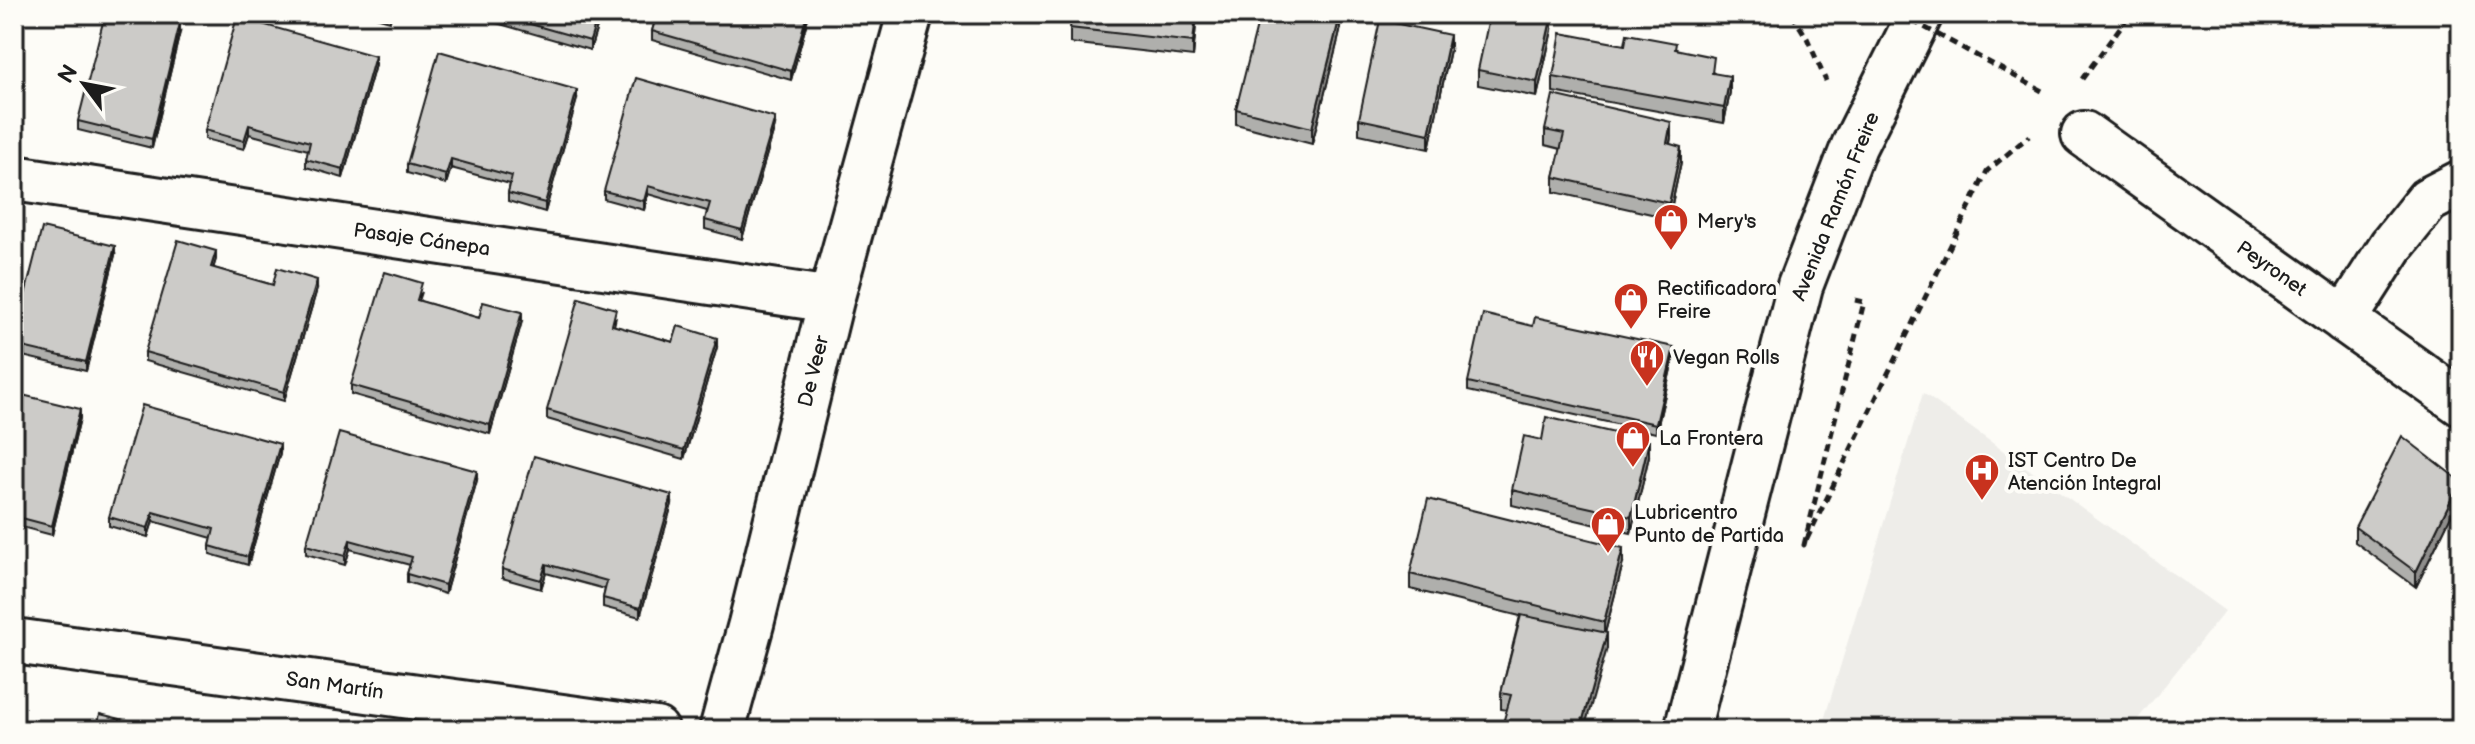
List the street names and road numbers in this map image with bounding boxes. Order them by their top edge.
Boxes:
street label: Avenida Ramón Freire [1787,108,1885,304]
street label: Pasaje Cánepa [352,219,492,261]
street label: Peyronet [2232,236,2311,302]
street label: De Veer [794,332,835,409]
street label: San Martín [285,667,385,705]

